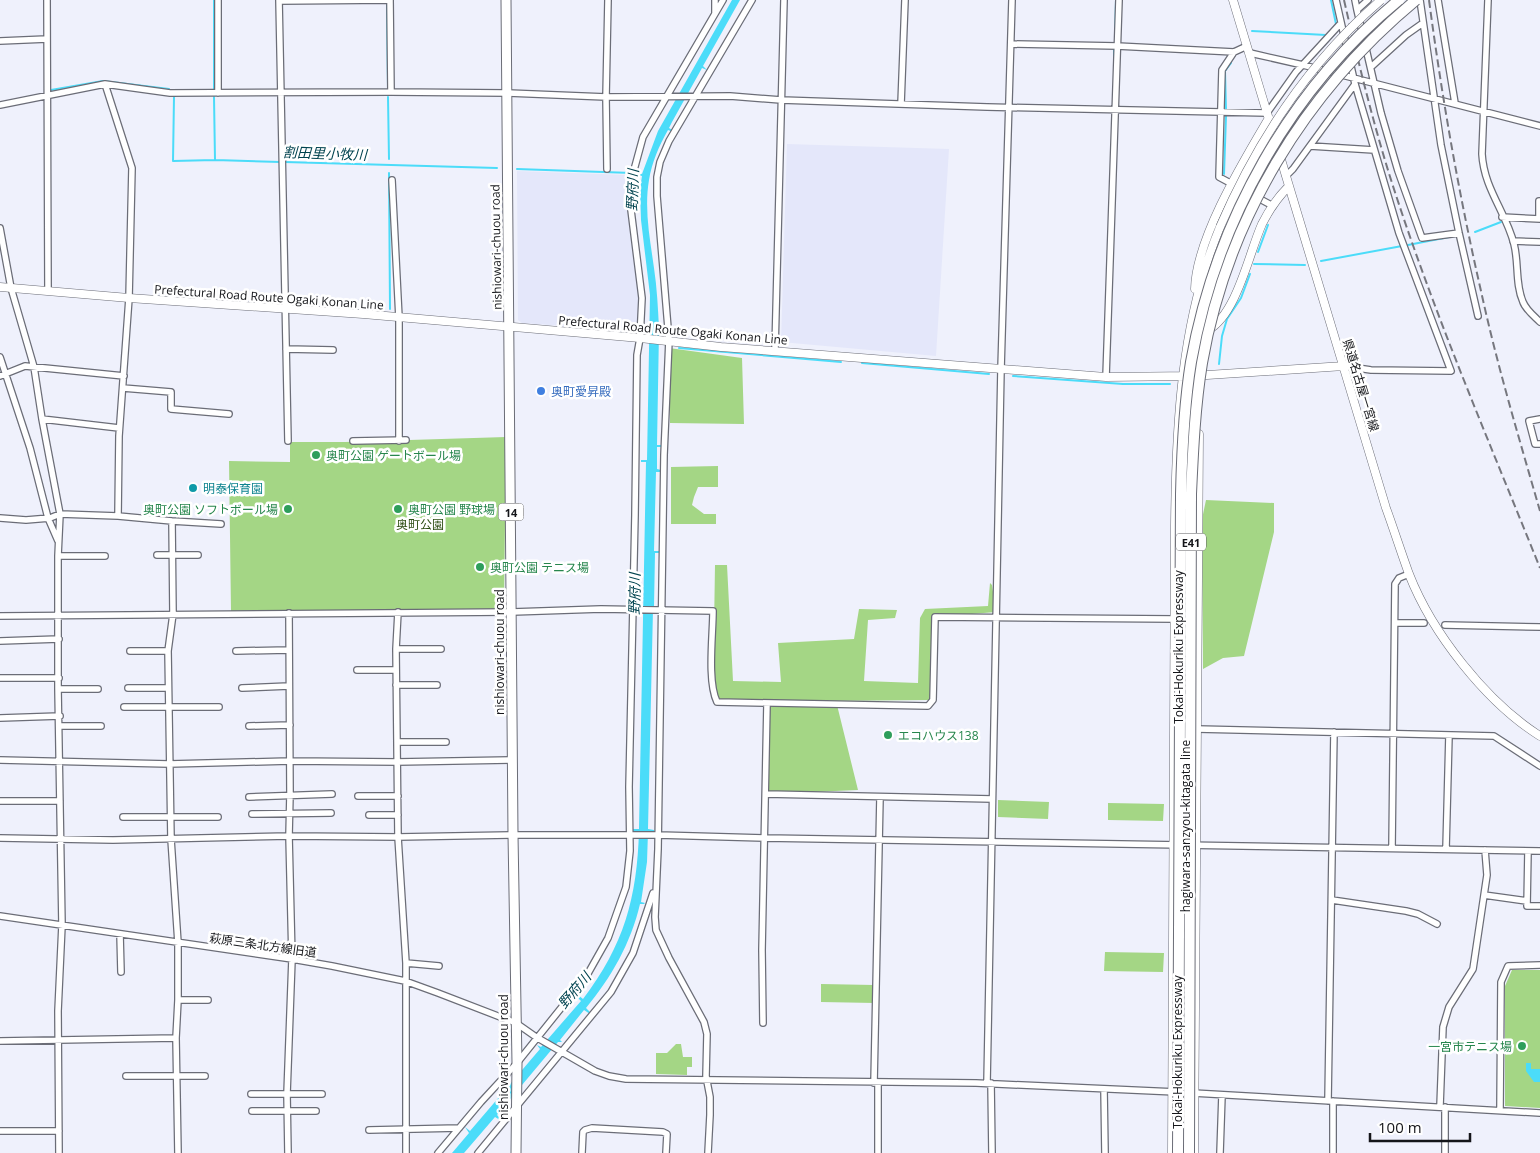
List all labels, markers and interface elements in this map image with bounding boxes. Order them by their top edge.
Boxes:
water label: 割田里小牧川 [283,142,369,164]
water label: 野府川 [622,167,642,211]
street label: nishiowari-chuou road [486,184,506,310]
street label: Prefectural Road Route Ogaki Konan Line [154,280,385,314]
street label: Prefectural Road Route Ogaki Konan Line [558,312,789,349]
street label: 県道名古屋一宮線 [1339,337,1383,433]
place label: 奥町愛昇殿 [551,383,611,400]
marker: 奥町愛昇殿 [535,385,547,397]
place label: 奥町公園 ゲートボール場 [326,447,461,464]
marker: 奥町公園 ゲートボール場 [310,449,322,461]
place label: 明泰保育園 [203,480,263,497]
marker: 明泰保育園 [187,482,199,494]
place label: 奥町公園 ソフトボール場 [143,501,278,518]
place label: 奥町公園 野球場 [408,501,495,518]
marker: 奥町公園 ソフトボール場 [282,503,294,515]
marker: 奥町公園 野球場 [392,503,404,515]
road number: 14 [498,504,524,520]
park label: 奥町公園 [396,516,444,533]
road number: E41 [1176,534,1206,550]
place label: 奥町公園 テニス場 [490,559,589,576]
marker: 奥町公園 テニス場 [474,561,486,573]
street label: Tokai-Hokuriku Expressway [1170,569,1187,724]
water label: 野府川 [624,571,644,615]
street label: nishiowari-chuou road [491,589,508,715]
place label: エコハウス138 [898,727,979,744]
marker: エコハウス138 [882,729,894,741]
street label: hagiwara-sanzyou-kitagata line [1177,740,1194,912]
street label: 萩原三条北方線旧道 [208,929,318,961]
water label: 野府川 [553,966,596,1012]
street label: Tokai-Hokuriku Expressway [1169,974,1186,1129]
street label: nishiowari-chuou road [495,994,512,1120]
place label: 一宮市テニス場 [1428,1038,1512,1055]
marker: 一宮市テニス場 [1516,1040,1528,1052]
scale bar [1370,1110,1470,1142]
text: 100 m [1378,1117,1422,1137]

